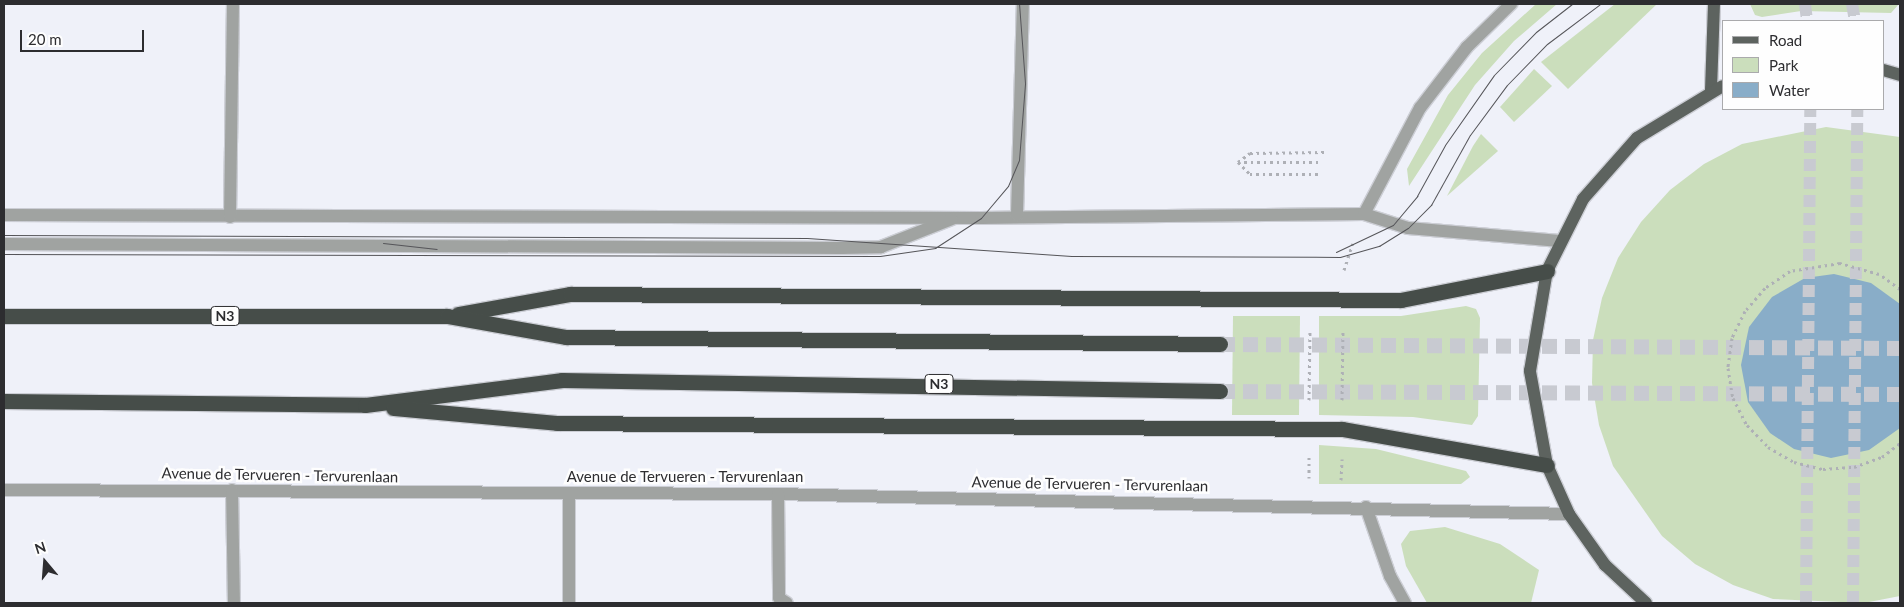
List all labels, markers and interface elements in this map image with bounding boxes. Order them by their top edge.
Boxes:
scale bar [22,20,146,52]
legend [1722,20,1884,110]
text: 20 m [28,30,62,48]
text: Road [1769,31,1802,49]
text: Park [1769,56,1798,74]
text: Water [1769,81,1810,99]
road number: N3 [210,304,240,328]
road number: N3 [924,372,954,396]
street label: Avenue de Tervueren - Tervurenlaan [161,464,399,486]
street label: Avenue de Tervueren - Tervurenlaan [566,468,804,486]
street label: Avenue de Tervueren - Tervurenlaan [971,473,1209,495]
north arrow [20,537,70,587]
text: N [32,538,48,557]

